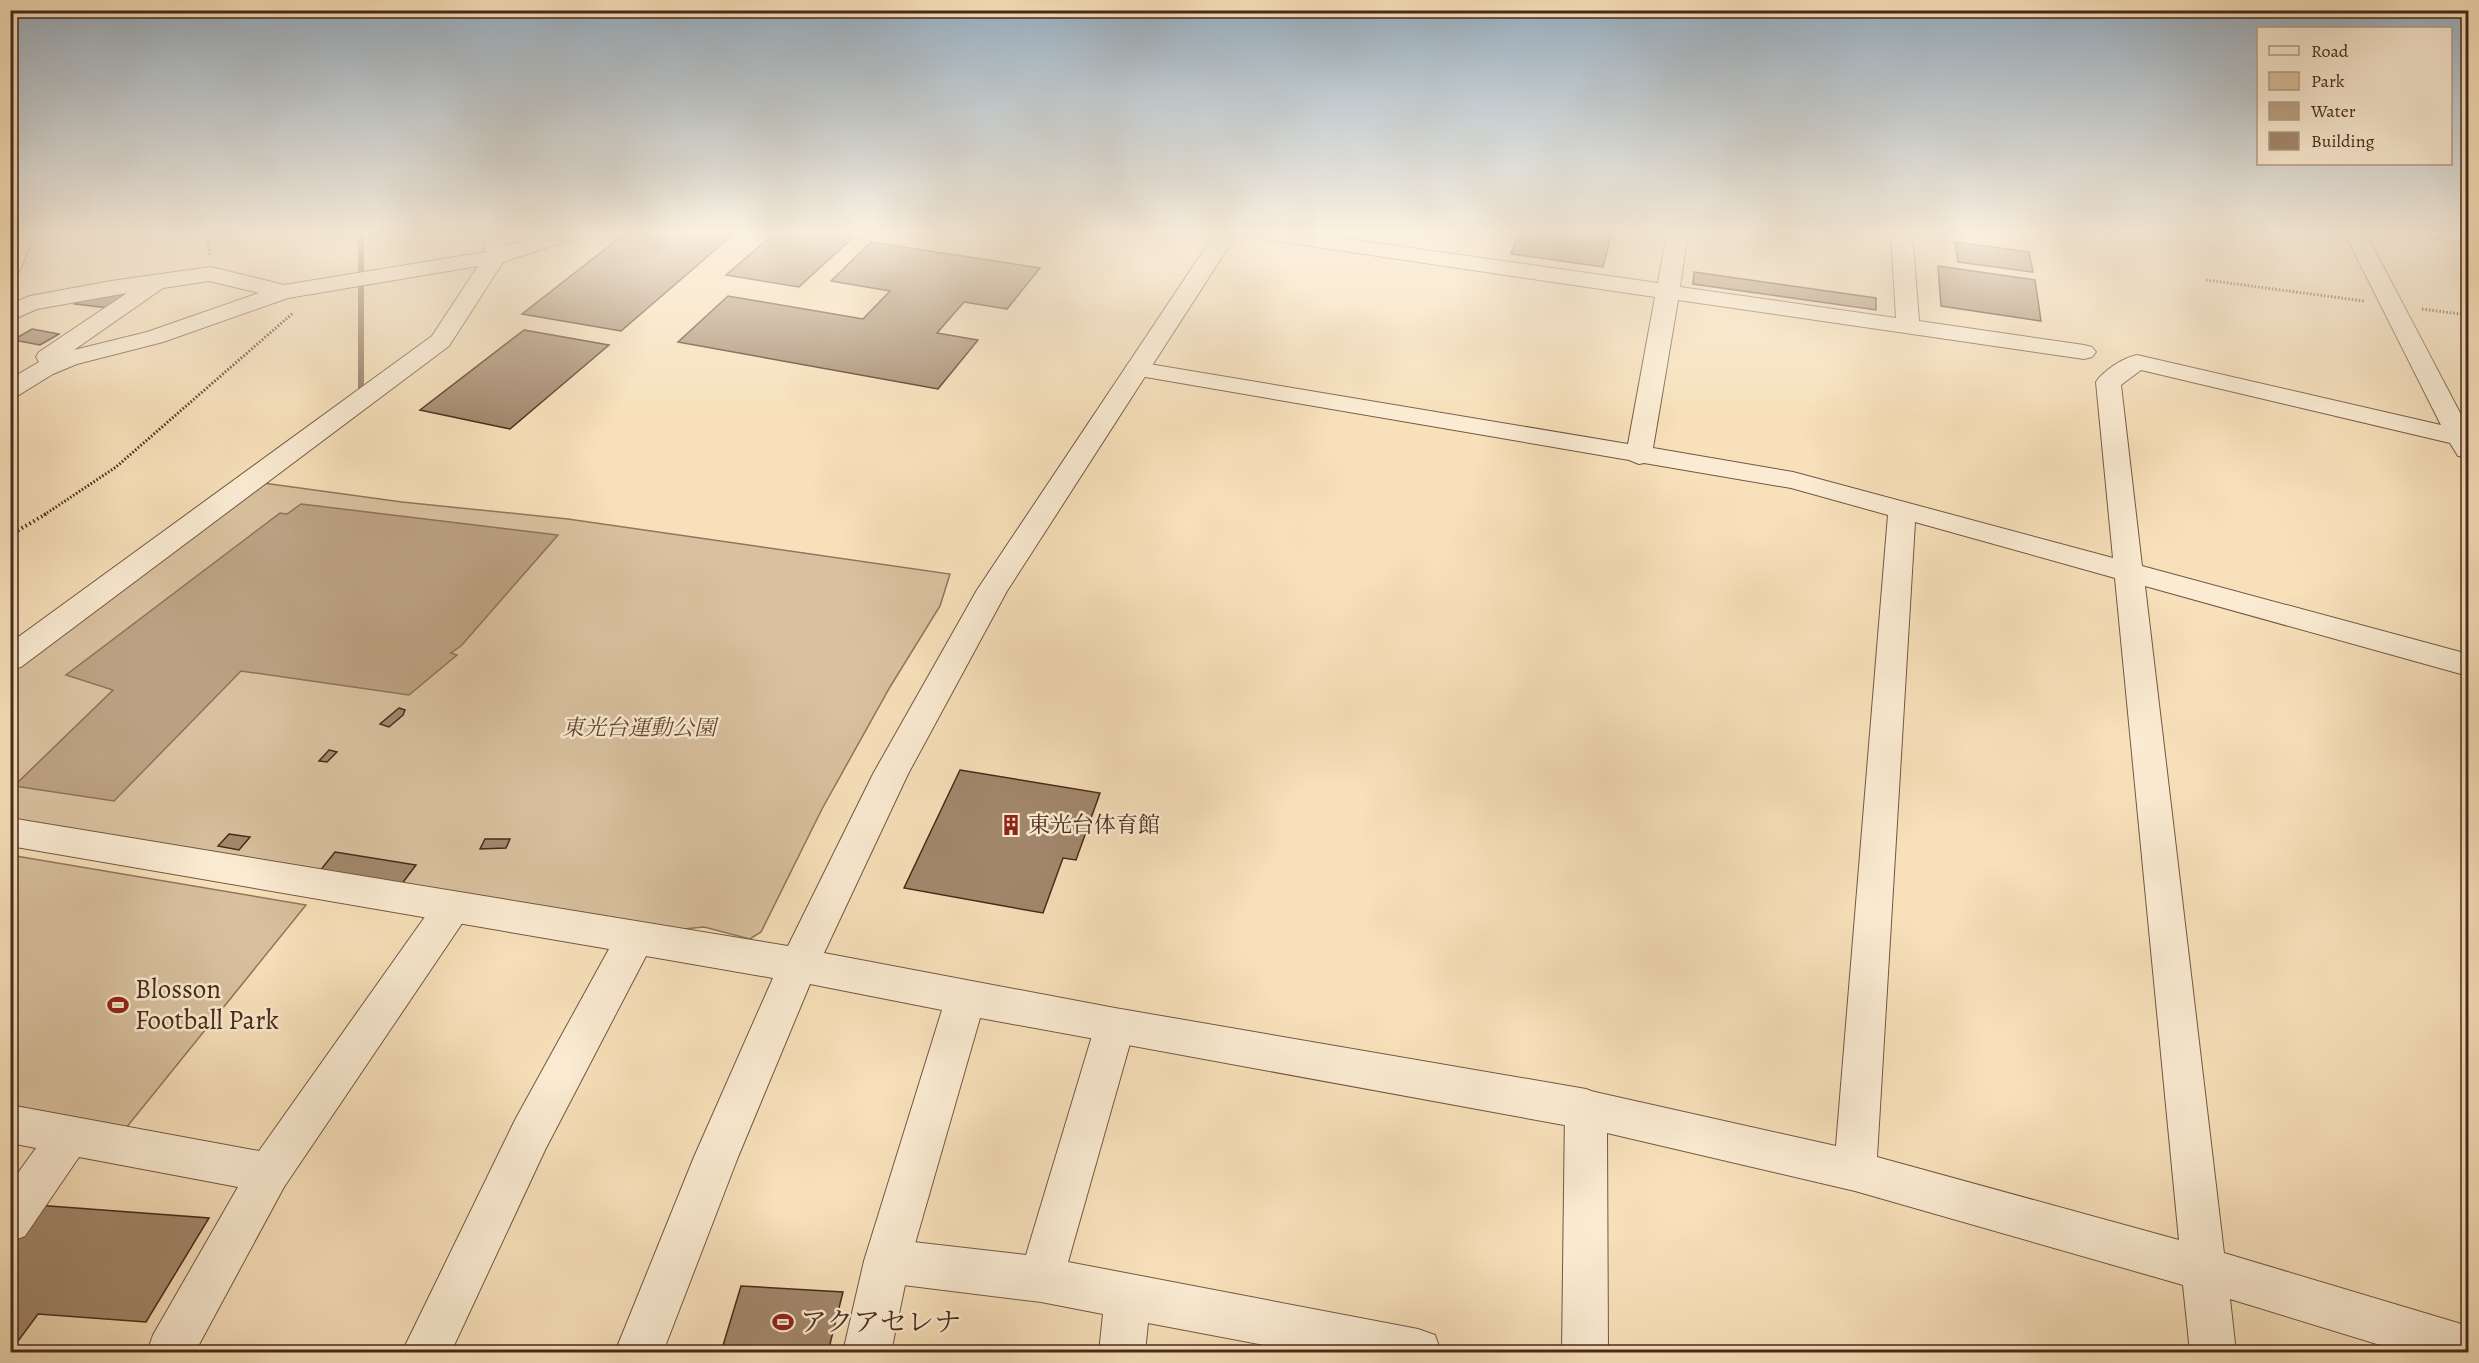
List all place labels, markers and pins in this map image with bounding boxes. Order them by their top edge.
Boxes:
place label: 東光台体育館 [1028,810,1160,840]
building icon: 東光台体育館 [999,813,1023,837]
place label: Blosson Football Park [135,971,279,1038]
sports icon: Blosson Football Park [106,993,130,1017]
place label: アクアセレナ [800,1304,961,1340]
sports icon: アクアセレナ [771,1310,795,1334]

